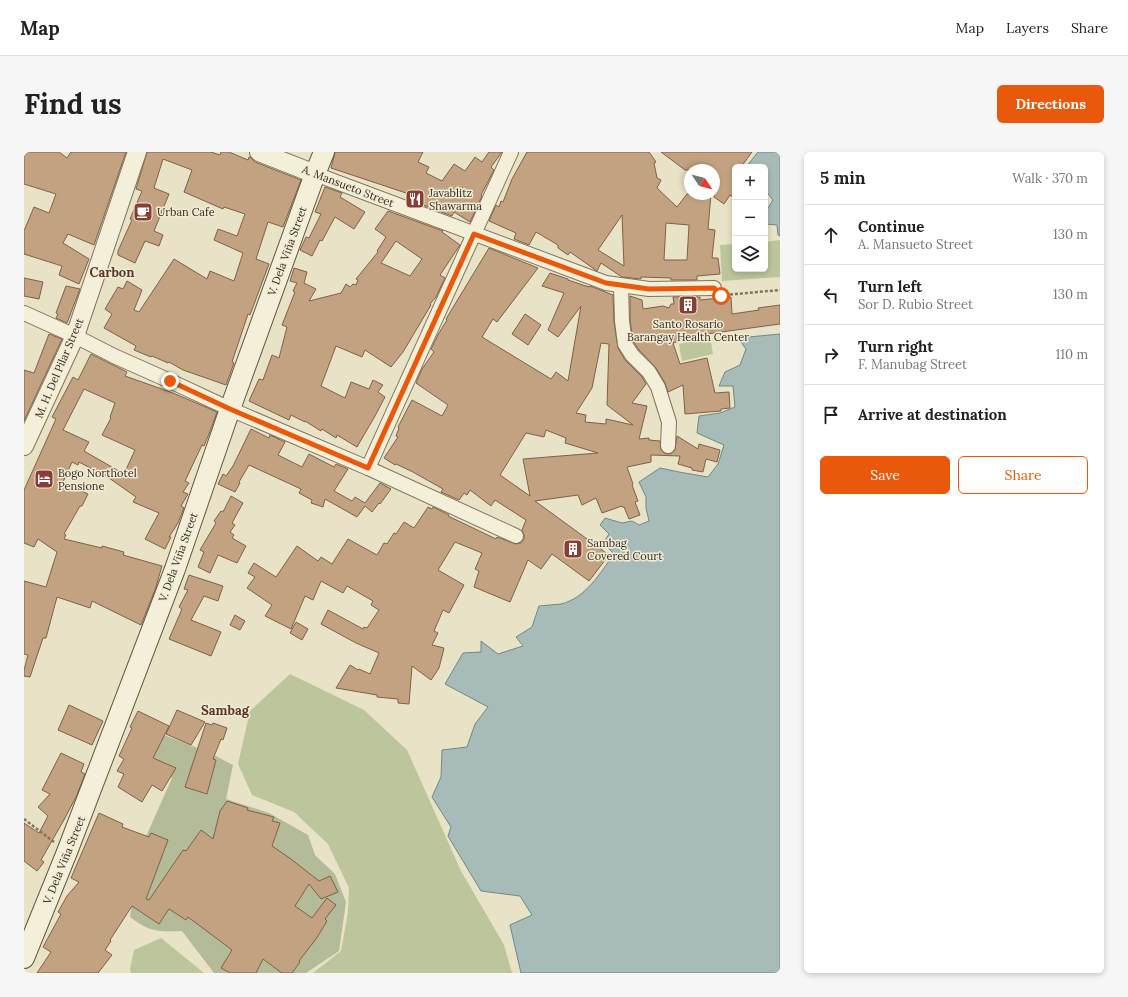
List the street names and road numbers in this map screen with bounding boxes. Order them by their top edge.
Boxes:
street label: A. Mansueto Street [299,162,397,210]
street label: V. Dela Viña Street [264,204,310,298]
street label: M. H. Del Pilar Street [32,315,87,420]
street label: V. Dela Viña Street [155,510,201,604]
street label: V. Dela Viña Street [40,813,88,907]

